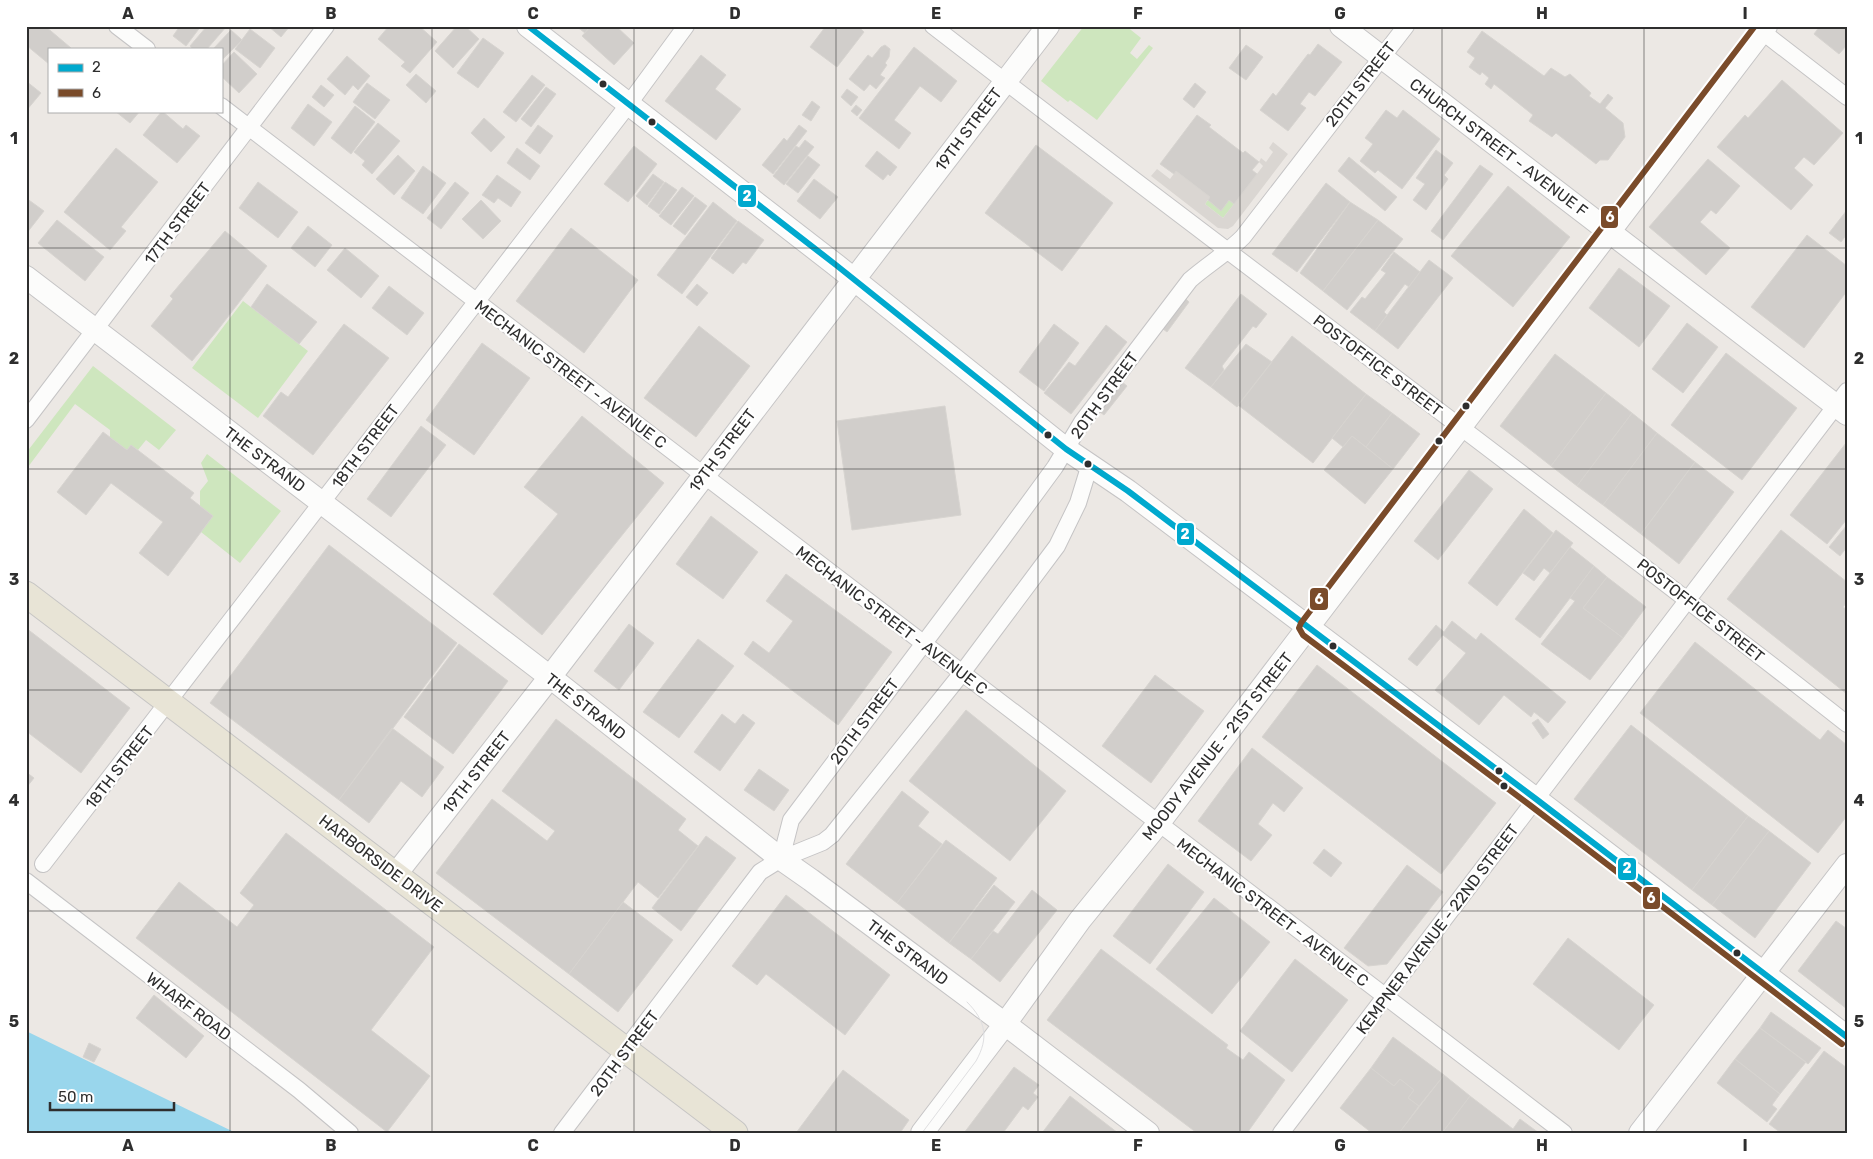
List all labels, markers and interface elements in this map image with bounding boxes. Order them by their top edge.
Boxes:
text: A [122,4,134,23]
text: B [325,4,337,23]
text: C [527,4,539,23]
text: D [729,4,741,23]
text: E [931,4,941,23]
text: F [1133,4,1143,23]
text: G [1334,4,1346,23]
text: H [1536,4,1548,23]
text: I [1742,4,1748,23]
street label: 20TH STREET [1321,38,1399,130]
legend [48,48,222,112]
text: 2 [92,58,101,76]
street label: CHURCH STREET - AVENUE F [1406,74,1592,221]
unlabelled marker [598,79,608,89]
text: 6 [92,84,101,102]
street label: 19TH STREET [931,84,1006,175]
unlabelled marker [647,117,657,127]
text: 1 [10,129,18,148]
text: 1 [1855,129,1863,148]
street label: 17TH STREET [140,178,214,268]
line badge: 2 [737,184,757,208]
text: 2 [742,188,752,205]
line badge: 6 [1600,205,1619,229]
text: 6 [1605,209,1615,226]
street label: MECHANIC STREET - AVENUE C [471,296,670,453]
street label: POSTOFFICE STREET [1310,311,1446,420]
street label: 20TH STREET [1067,348,1142,442]
text: 2 [9,349,19,368]
text: 2 [1854,349,1864,368]
street label: 18TH STREET [328,401,403,492]
unlabelled marker [1461,401,1471,411]
street label: 19TH STREET [685,405,760,496]
street label: THE STRAND [220,423,309,496]
unlabelled marker [1043,430,1053,440]
unlabelled marker [1434,436,1444,446]
unlabelled marker [1083,459,1093,469]
line badge: 2 [1176,522,1195,546]
text: 2 [1180,526,1190,543]
street label: MECHANIC STREET - AVENUE C [792,542,991,699]
street label: POSTOFFICE STREET [1633,555,1768,666]
text: 3 [9,570,19,589]
text: 3 [1854,570,1864,589]
line badge: 6 [1309,587,1329,611]
text: 6 [1314,591,1324,608]
unlabelled marker [1328,641,1338,651]
street label: MOODY AVENUE - 21ST STREET [1138,649,1297,844]
street label: THE STRAND [542,669,630,744]
street label: 20TH STREET [826,675,903,768]
street label: 18TH STREET [81,722,158,813]
street label: 19TH STREET [438,727,514,817]
unlabelled marker [1494,766,1504,776]
unlabelled marker [1499,781,1509,791]
text: 4 [9,791,20,810]
text: 4 [1854,791,1865,810]
street label: HARBORSIDE DRIVE [315,811,446,916]
street label: KEMPNER AVENUE - 22ND STREET [1352,821,1523,1038]
street label: MECHANIC STREET - AVENUE C [1173,834,1372,991]
line badge: 2 [1617,857,1637,881]
text: 2 [1622,860,1632,877]
line badge: 6 [1642,886,1661,910]
text: 6 [1646,890,1656,907]
street label: THE STRAND [863,916,952,989]
unlabelled marker [1732,948,1742,958]
street label: WHARF ROAD [143,968,235,1044]
street label: 20TH STREET [586,1007,663,1100]
text: 5 [9,1012,19,1031]
text: 5 [1854,1012,1864,1031]
scale bar [50,1079,174,1111]
text: 50 m [58,1088,93,1106]
text: A [122,1136,134,1155]
text: B [325,1136,337,1155]
text: C [527,1136,539,1155]
text: D [729,1136,741,1155]
text: E [931,1136,941,1155]
text: F [1133,1136,1143,1155]
text: G [1334,1136,1346,1155]
text: H [1536,1136,1548,1155]
text: I [1742,1136,1748,1155]

